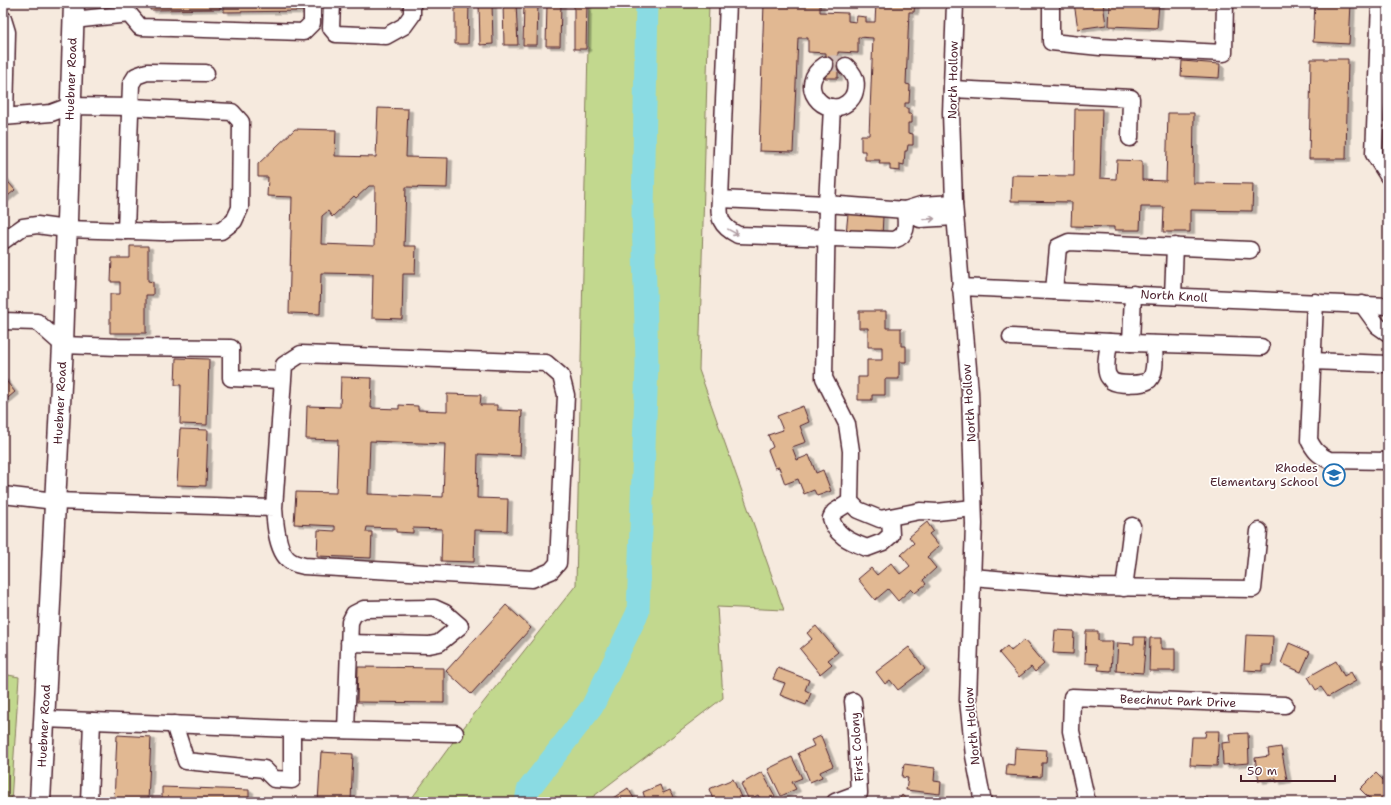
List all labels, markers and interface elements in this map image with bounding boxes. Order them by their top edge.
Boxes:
street label: Huebner Road [62,37,80,121]
street label: North Hollow [944,40,962,119]
one-way arrow [922,215,935,222]
one-way arrow [727,228,739,236]
street label: North Knoll [1140,286,1208,306]
street label: Huebner Road [50,361,70,445]
street label: North Hollow [958,363,980,443]
place label: Rhodes Elementary School [1210,460,1318,490]
school or university icon: Rhodes Elementary School [1321,462,1347,488]
street label: Huebner Road [34,684,54,768]
street label: North Hollow [961,686,983,766]
street label: Beechnut Park Drive [1120,691,1237,711]
street label: First Colony [847,712,867,782]
scale bar [1241,757,1335,783]
text: 50 m [1247,763,1277,779]

